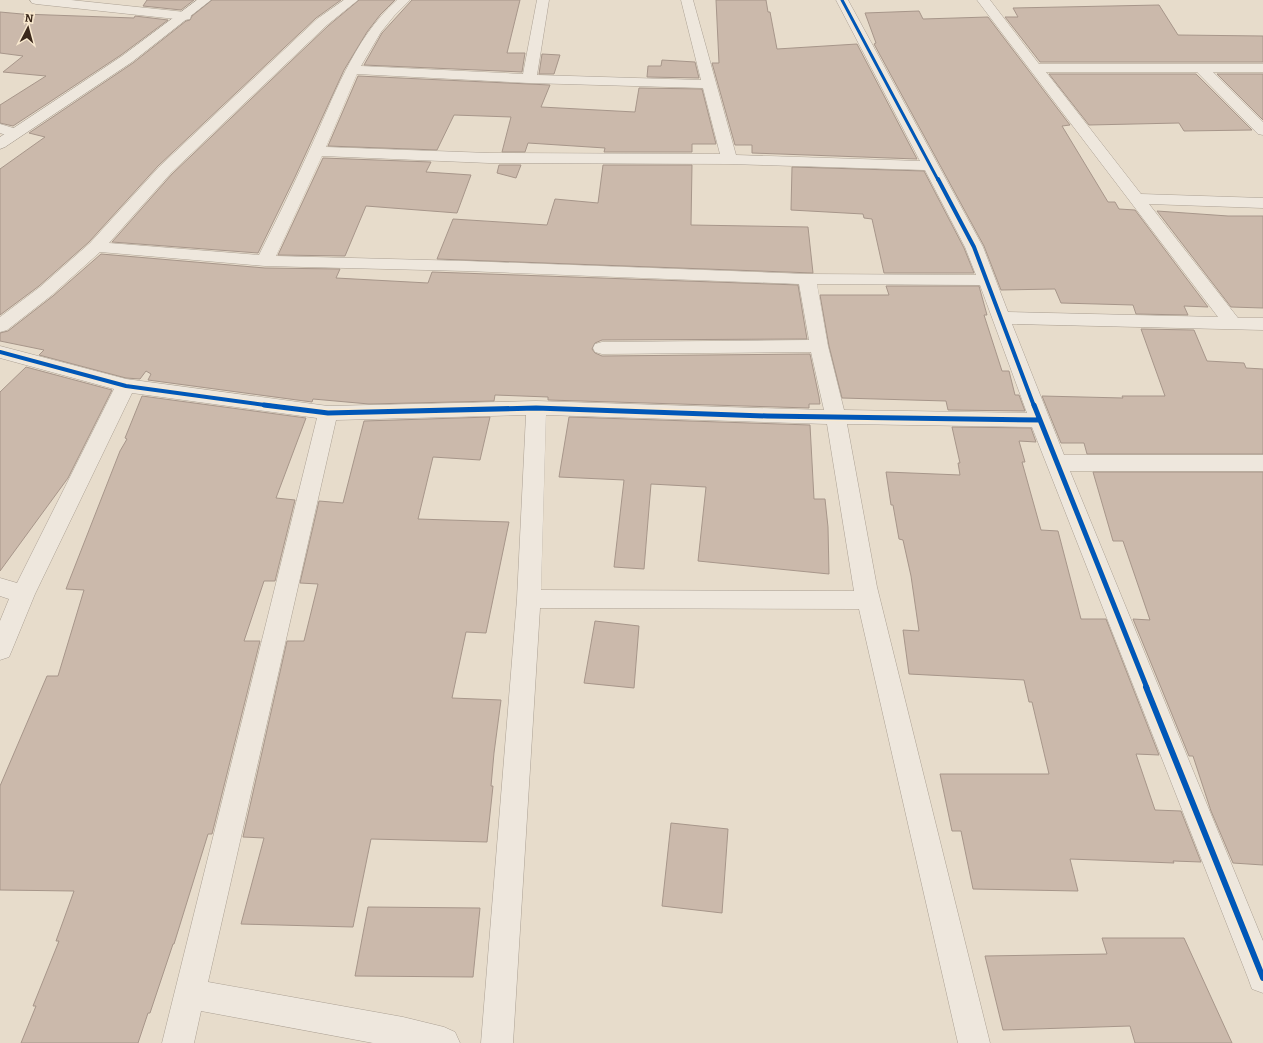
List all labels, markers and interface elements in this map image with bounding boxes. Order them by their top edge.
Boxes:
north arrow [8,8,48,48]
text: N [24,12,34,26]

